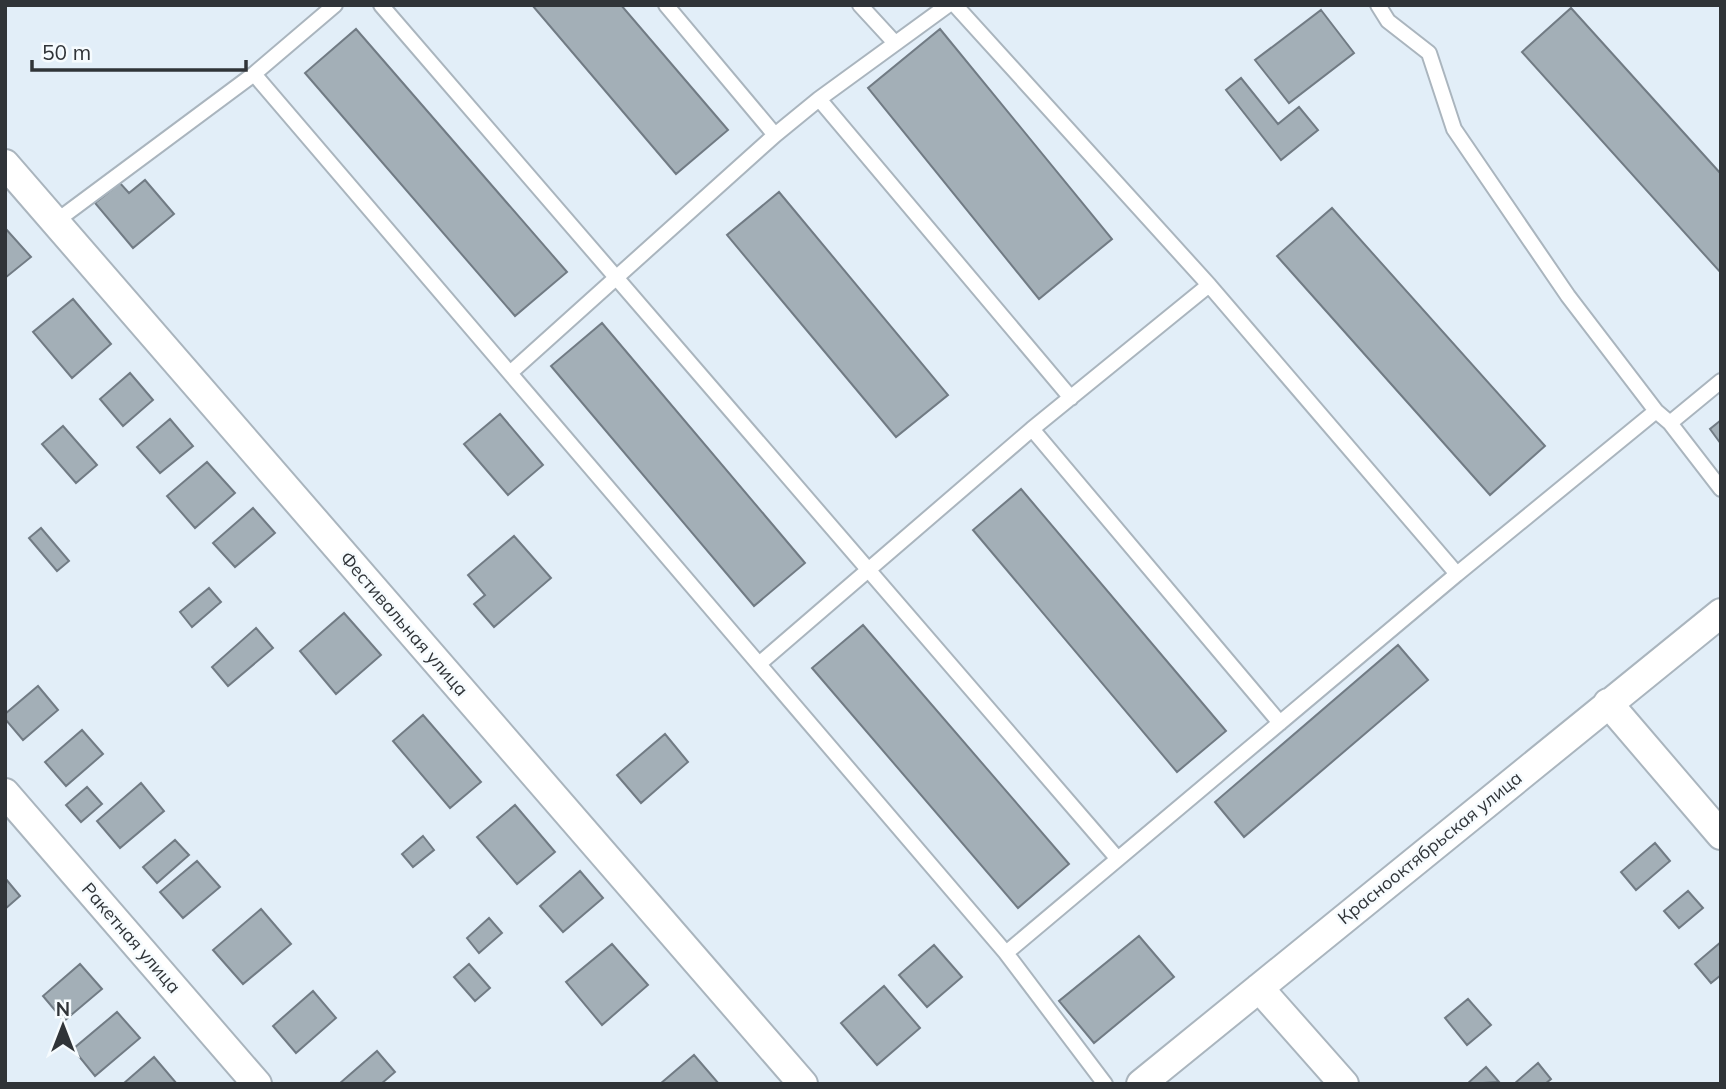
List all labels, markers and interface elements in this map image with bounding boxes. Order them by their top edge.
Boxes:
scale bar [32,28,245,72]
text: 50 m [42,39,91,65]
street label: Фестивальная улица [335,547,473,701]
street label: Краснооктябрьская улица [1333,766,1526,929]
street label: Ракетная улица [77,878,186,998]
north arrow [28,991,98,1061]
text: N [56,997,70,1021]

